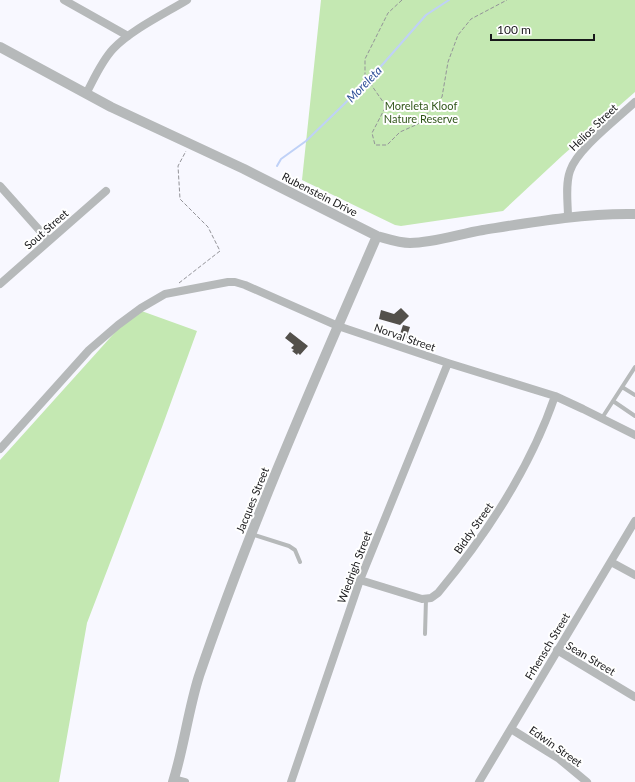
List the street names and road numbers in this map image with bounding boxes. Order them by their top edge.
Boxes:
street label: Helios Street [566,101,620,153]
street label: Rubenstein Drive [280,169,360,219]
street label: Sout Street [21,206,71,252]
street label: Norval Street [373,320,437,354]
street label: Jacques Street [233,465,271,535]
street label: Biddy Street [451,500,495,556]
street label: Wiedrigh Street [334,529,374,605]
street label: Frhensch Street [522,610,572,682]
street label: Sean Street [564,638,618,678]
street label: Edwin Street [527,723,585,769]

